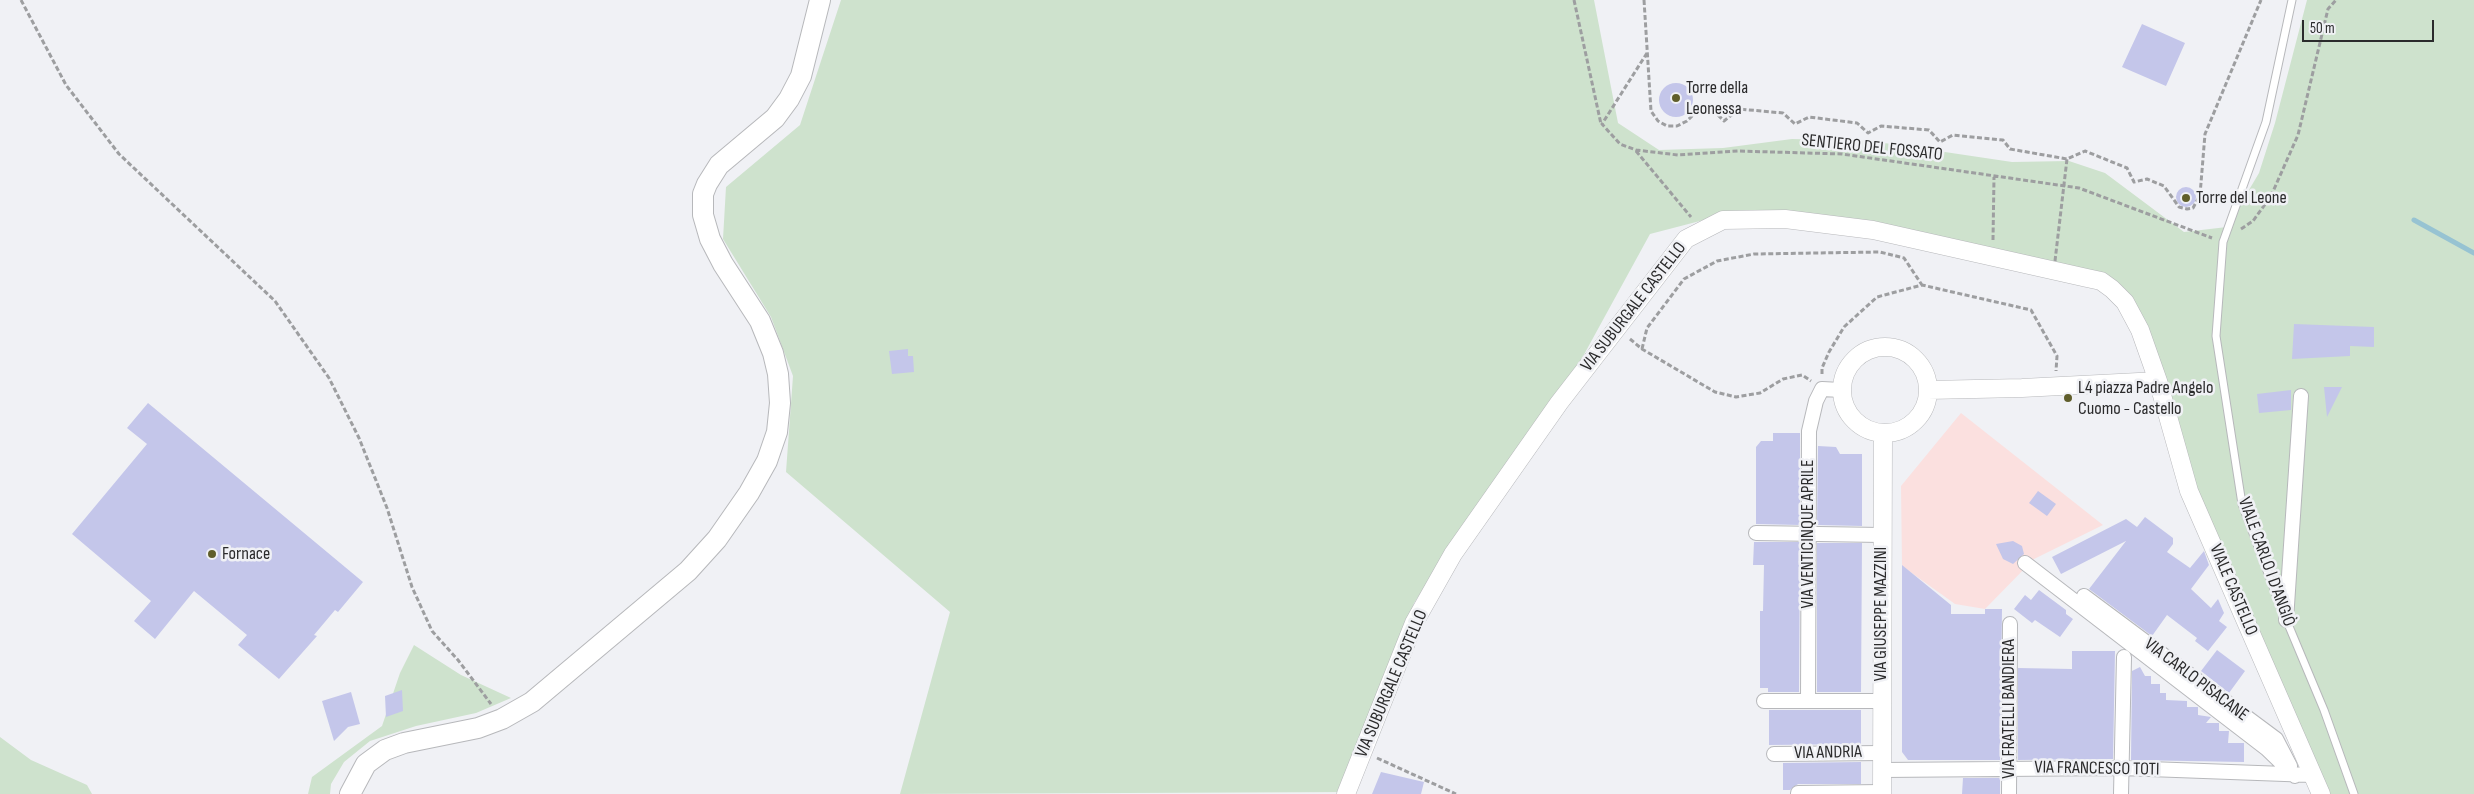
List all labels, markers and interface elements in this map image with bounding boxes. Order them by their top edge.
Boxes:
scale bar [2304,10,2436,42]
text: 50 m [2310,19,2335,38]
place label: Torre della Leonessa [1686,77,1748,120]
marker: Torre della Leonessa [1670,92,1682,104]
street label: SENTIERO DEL FOSSATO [1800,130,1944,166]
place label: Torre del Leone [2196,187,2287,209]
marker: Torre del Leone [2180,192,2192,204]
street label: VIA SUBURGALE CASTELLO [1577,238,1691,376]
place label: L4 piazza Padre Angelo Cuomo - Castello [2078,377,2213,419]
marker: L4 piazza Padre Angelo Cuomo - Castello [2062,392,2074,404]
street label: VIA VENTICINQUE APRILE [1797,460,1819,608]
street label: VIALE CARLO I D'ANGIÒ [2233,494,2299,630]
street label: VIALE CASTELLO [2204,541,2262,639]
place label: Fornace [222,543,270,565]
street label: VIA GIUSEPPE MAZZINI [1870,547,1892,681]
marker: Fornace [206,548,218,560]
street label: VIA SUBURGALE CASTELLO [1351,607,1433,761]
street label: VIA CARLO PISACANE [2140,634,2252,726]
street label: VIA FRATELLI BANDIERA [1998,639,2020,779]
street label: VIA ANDRIA [1794,742,1862,764]
street label: VIA FRANCESCO TOTI [2034,757,2160,781]

